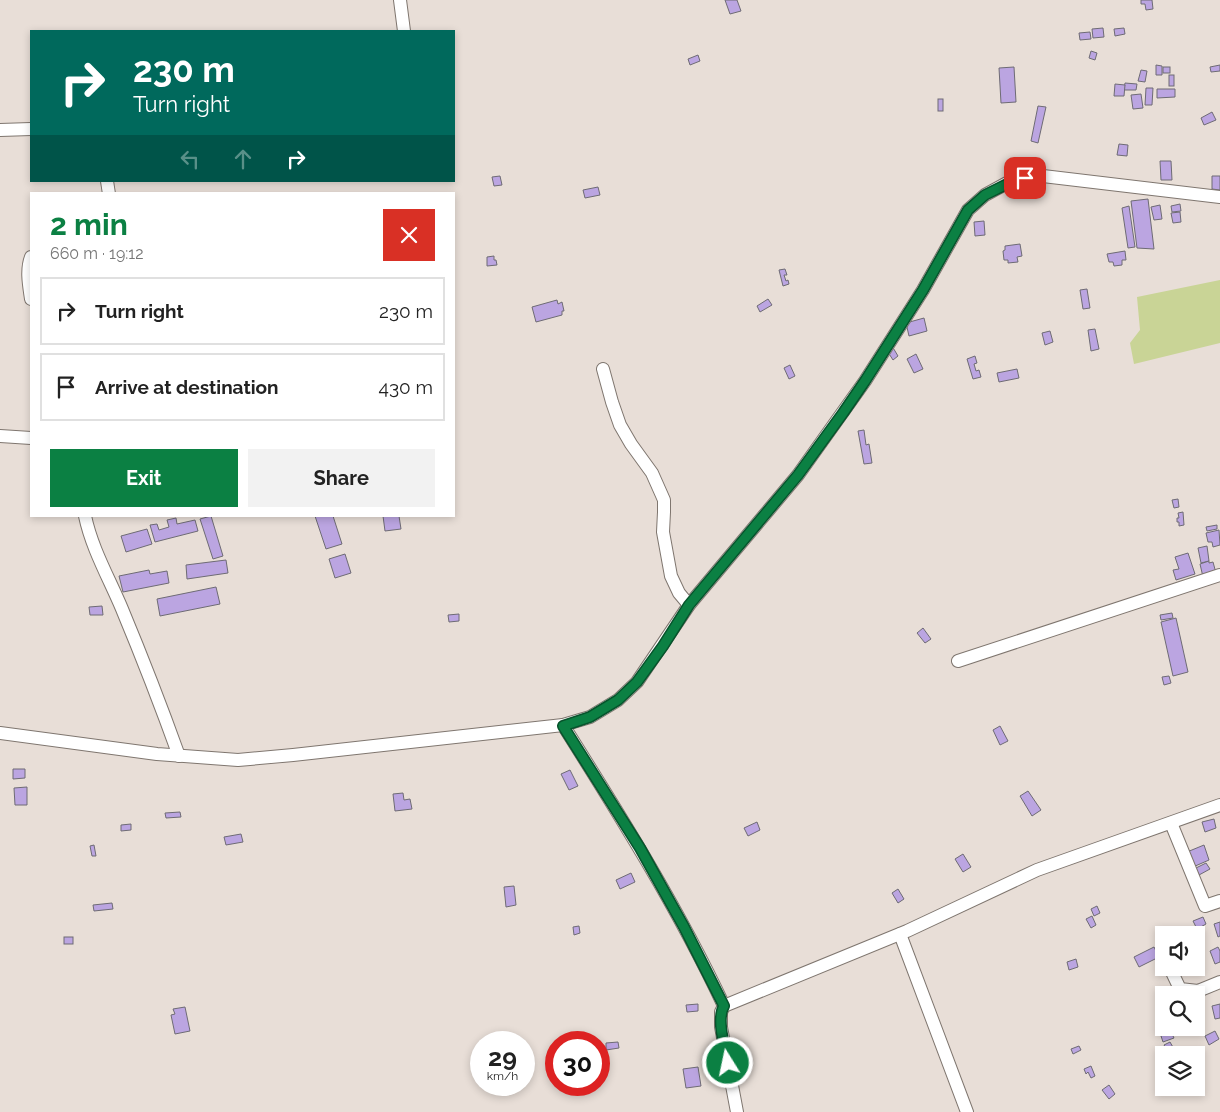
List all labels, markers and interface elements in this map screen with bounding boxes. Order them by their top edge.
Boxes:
text: 230 m [133,49,235,90]
icon: right [50,50,115,115]
text: Turn right [133,91,230,117]
icon: left [176,145,204,173]
icon: ahead [229,145,257,173]
icon: right [282,145,310,173]
pin [1004,157,1046,199]
icon: arrive [1011,164,1039,192]
text: 2 min [50,207,128,242]
button: close [383,209,435,261]
text: 660 m · 19:12 [50,244,143,263]
icon: right [52,297,80,325]
text: Turn right [95,300,184,322]
text: 230 m [379,300,433,322]
icon: arrive [52,373,80,401]
text: Arrive at destination [95,376,279,398]
text: 430 m [379,376,433,398]
button: Exit [50,449,238,507]
button: Share [248,449,435,507]
map controls [1155,926,1205,1096]
button: sound [1155,926,1205,976]
button: search [1155,986,1205,1036]
speed limit sign: 30 [545,1031,610,1096]
position arrow [701,1036,753,1088]
text: 29 [488,1042,517,1072]
button: layers [1155,1046,1205,1096]
text: km/h [487,1069,518,1083]

